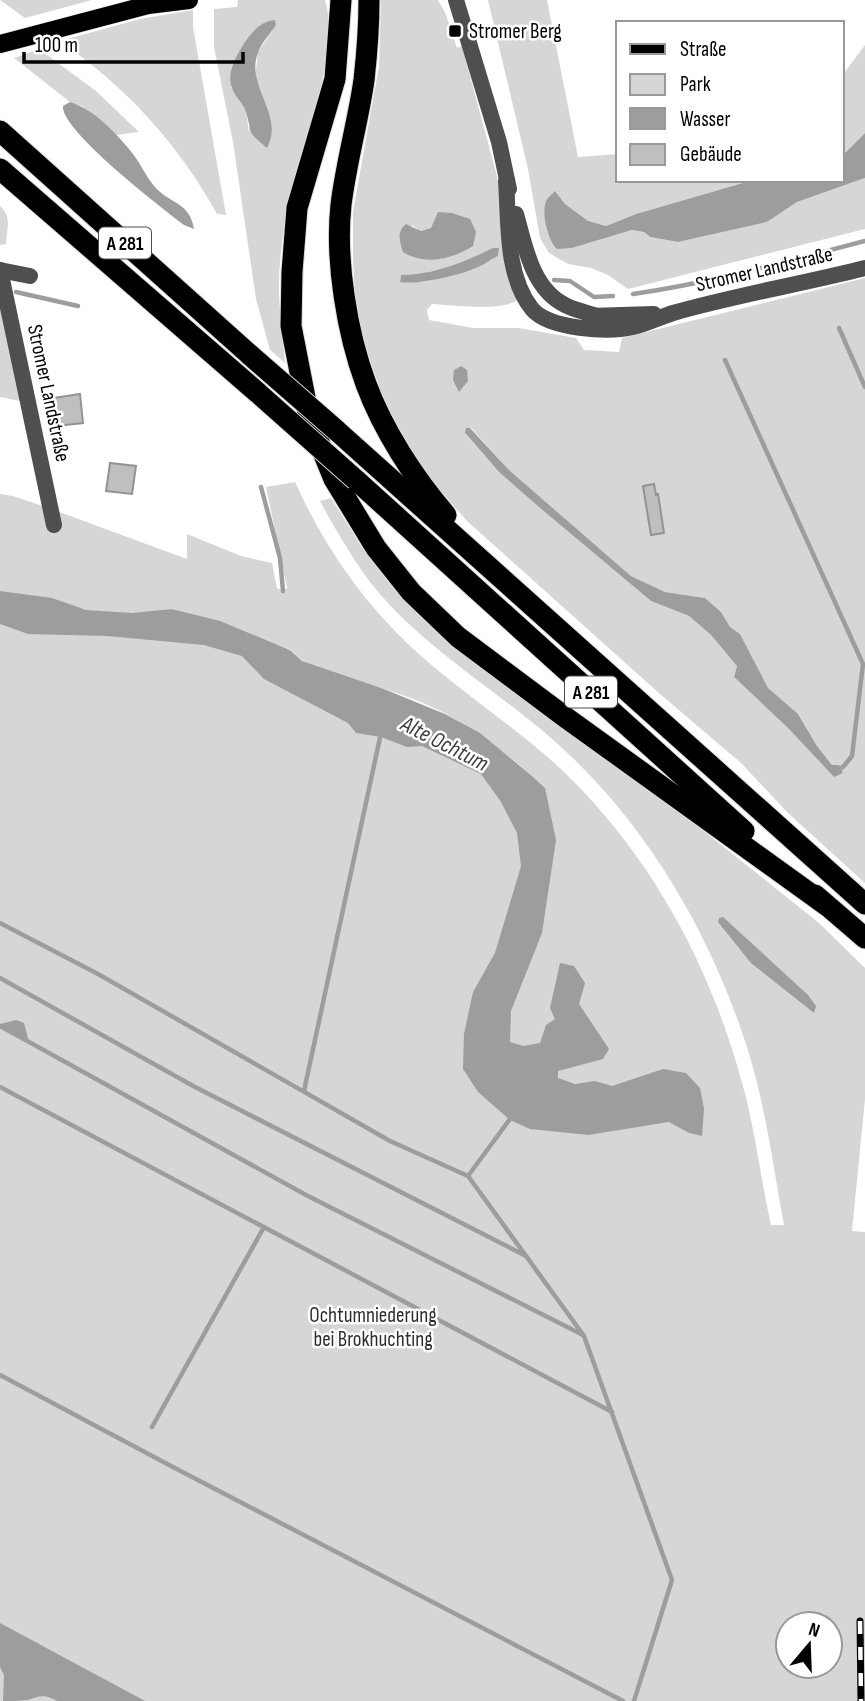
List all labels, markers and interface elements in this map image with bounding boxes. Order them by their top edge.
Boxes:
place label: Stromer Berg [469,19,562,44]
scale bar [24,21,243,65]
legend [616,21,844,182]
marker: Stromer Berg [447,23,463,39]
text: 100 m [35,33,78,58]
text: Straße [680,37,726,62]
text: Park [680,72,711,97]
text: Wasser [680,107,731,132]
text: Gebäude [680,142,742,167]
road number: A 281 [99,228,151,258]
street label: Stromer Landstraße [693,242,835,297]
street label: Stromer Landstraße [22,322,75,464]
road number: A 281 [565,677,617,708]
water label: Alte Ochtum [395,710,493,778]
park label: Ochtumniederung bei Brokhuchting [309,1303,437,1352]
north arrow [774,1610,844,1680]
text: N [806,1618,823,1643]

